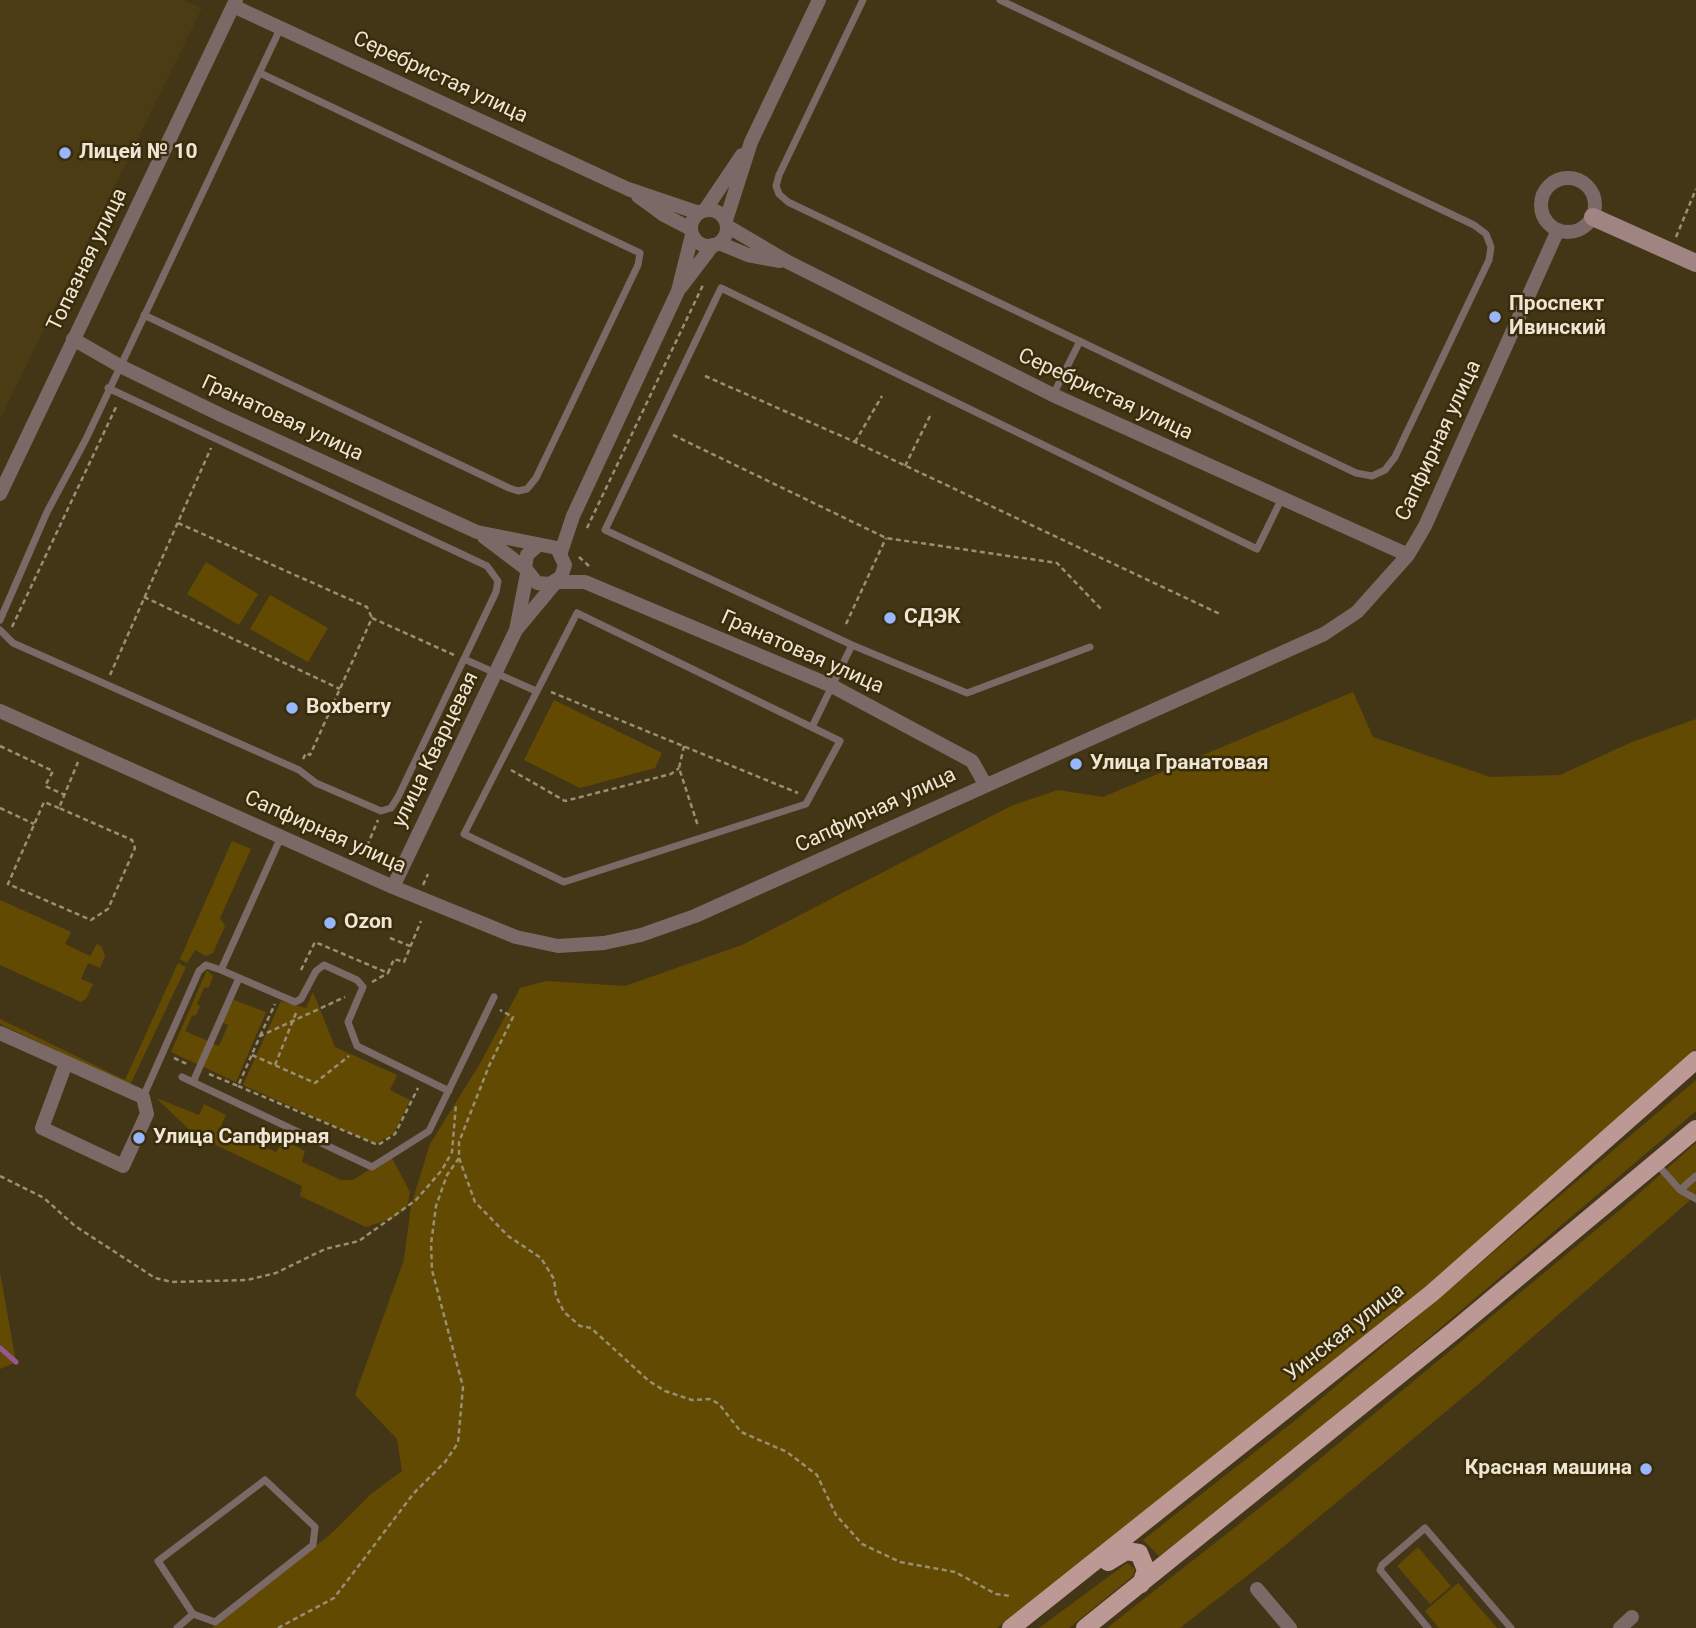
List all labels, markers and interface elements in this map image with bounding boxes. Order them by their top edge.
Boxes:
street label: Серебристая улица [349,26,531,130]
place label: Лицей № 10 [79,140,198,166]
marker: Лицей № 10 [57,145,73,161]
street label: Топазная улица [43,185,133,335]
place label: Проспект Ивинский [1509,292,1606,342]
marker: Проспект Ивинский [1487,309,1503,325]
street label: Серебристая улица [1014,343,1196,447]
street label: Сапфирная улица [1391,357,1487,525]
street label: Гранатовая улица [197,370,367,468]
place label: СДЭК [904,605,961,631]
street label: Гранатовая улица [717,606,887,700]
marker: СДЭК [882,610,898,626]
street label: улица Кварцевая [387,668,485,832]
place label: Boxberry [306,695,391,721]
marker: Boxberry [284,700,300,716]
place label: Улица Гранатовая [1090,751,1269,777]
marker: Улица Гранатовая [1068,756,1084,772]
street label: Сапфирная улица [792,763,960,859]
street label: Сапфирная улица [240,786,410,880]
place label: Ozon [344,910,393,936]
marker: Ozon [322,915,338,931]
place label: Улица Сапфирная [153,1125,329,1151]
marker: Улица Сапфирная [131,1130,147,1146]
street label: Уинская улица [1280,1279,1410,1387]
place label: Красная машина [1465,1456,1632,1482]
marker: Красная машина [1638,1461,1654,1477]

